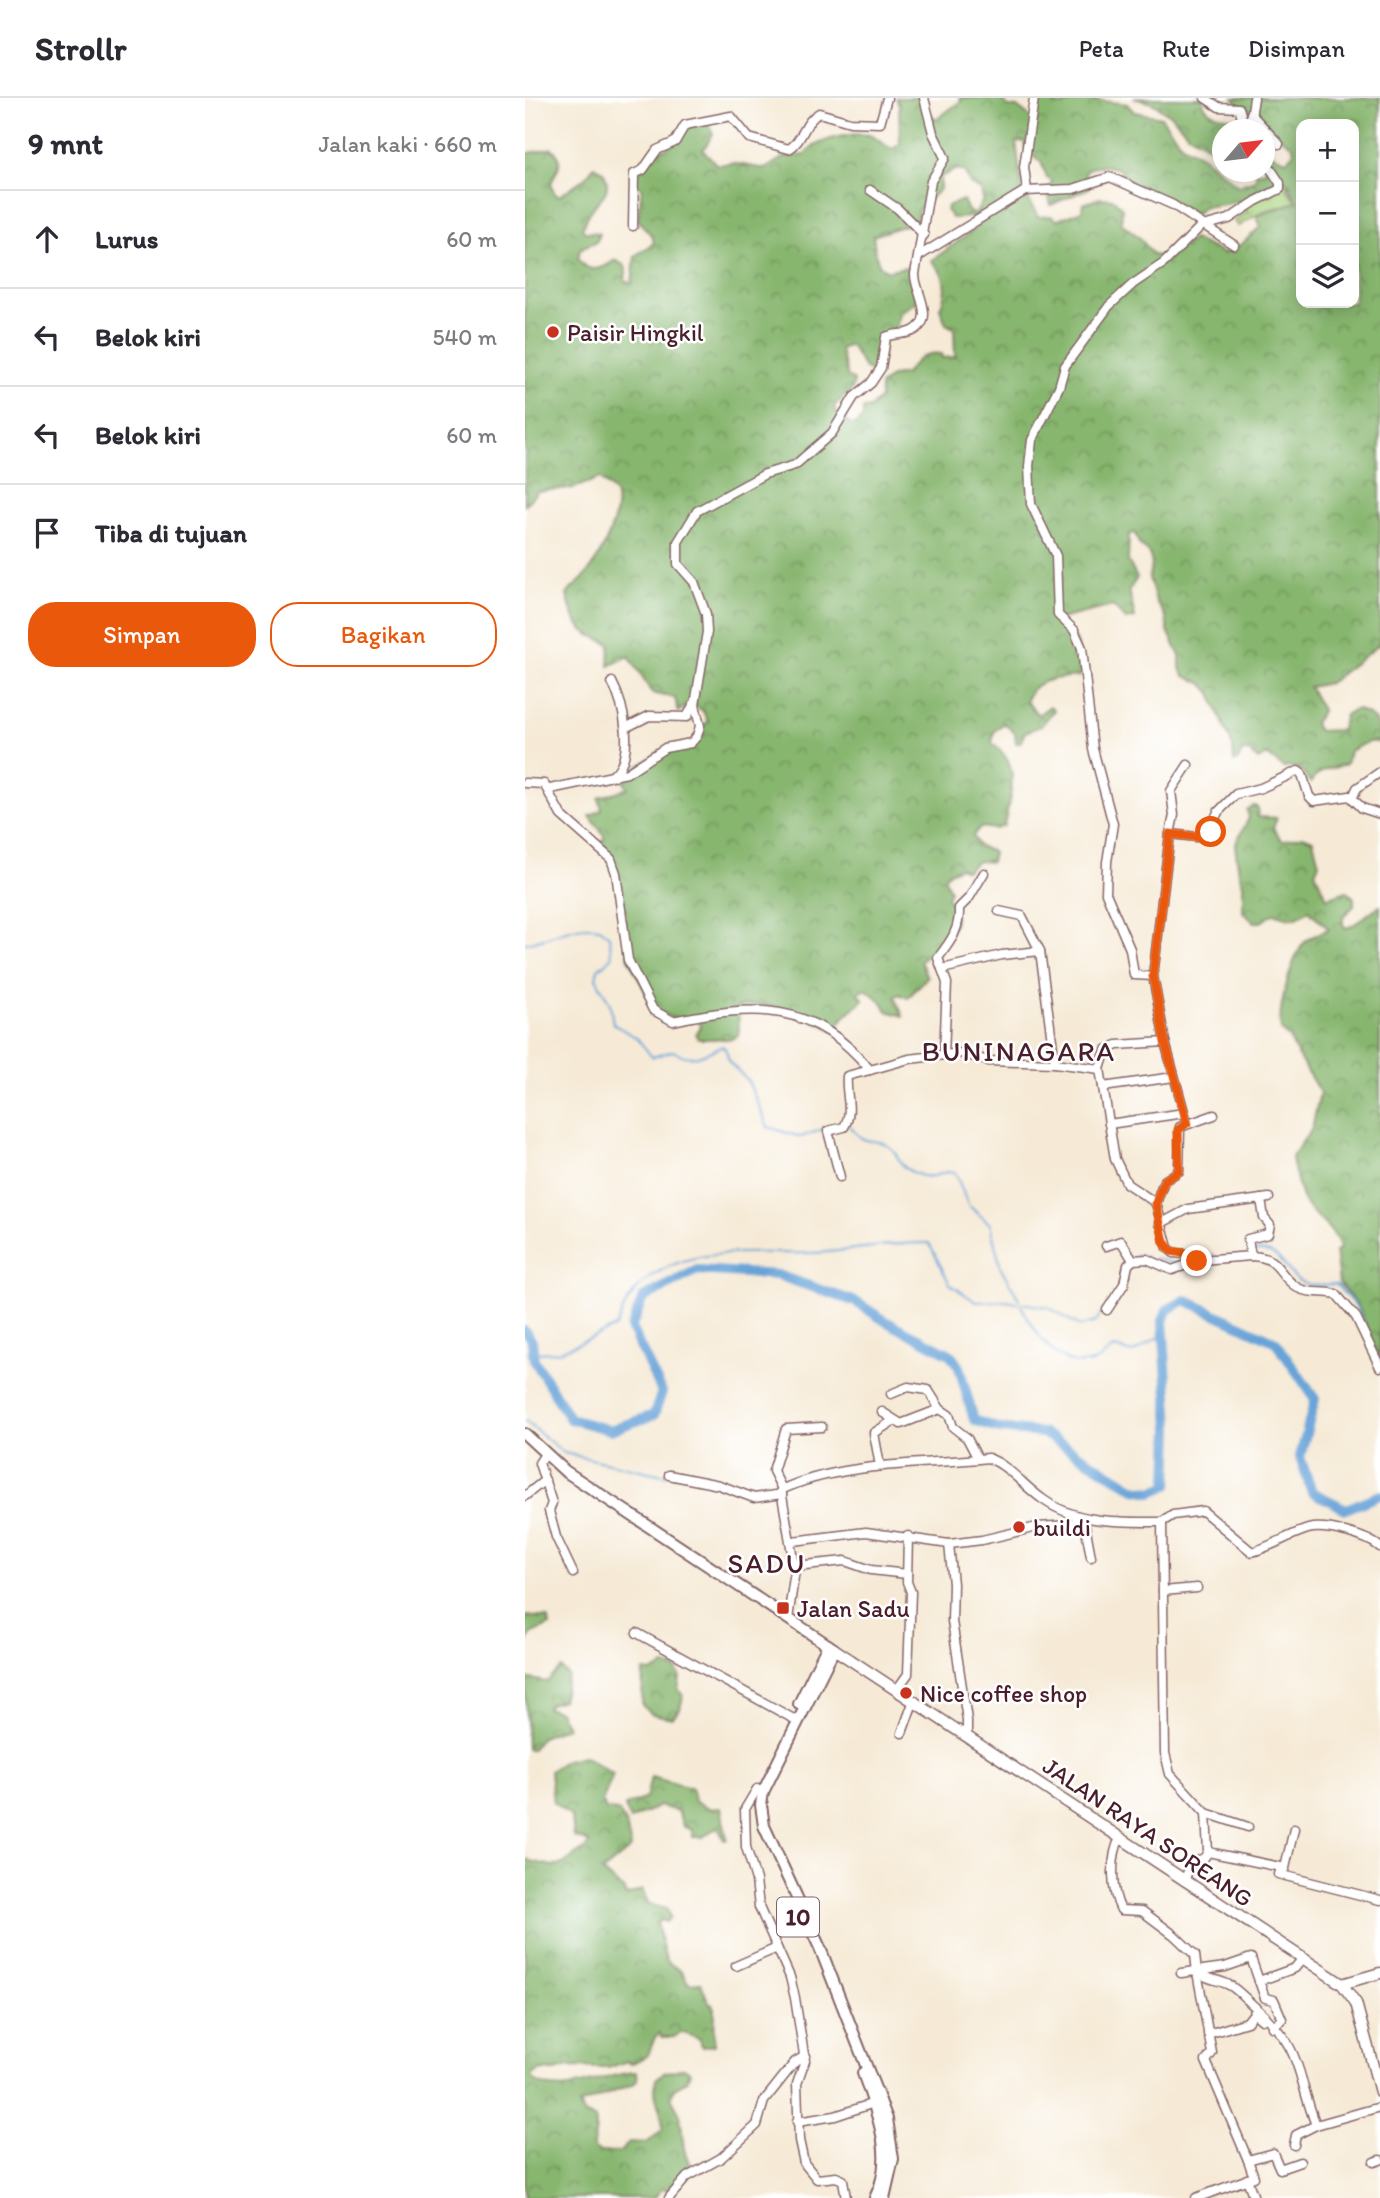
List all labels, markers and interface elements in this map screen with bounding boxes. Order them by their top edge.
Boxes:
text: Strollr [35,29,126,68]
text: Peta [1079,34,1124,63]
text: Rute [1162,34,1210,63]
text: Disimpan [1248,34,1345,63]
north arrow [1212,119,1275,182]
map controls [1296,119,1359,308]
button: + [1296,119,1359,182]
text: 9 mnt [28,125,103,162]
text: Jalan kaki · 660 m [319,130,497,158]
button: − [1296,182,1359,245]
icon: ahead [28,220,66,258]
text: Lurus [95,223,158,255]
text: 60 m [446,225,497,253]
button: layers [1296,245,1359,308]
icon: left [28,318,66,356]
place label: Paisir Hingkil [567,318,704,347]
text: Belok kiri [95,321,201,353]
text: 540 m [432,323,497,351]
marker: Paisir Hingkil [545,324,561,340]
icon: left [28,416,66,454]
text: Belok kiri [95,419,201,451]
text: 60 m [446,421,497,449]
icon: arrive [28,514,66,552]
text: Tiba di tujuan [95,517,247,549]
button: Simpan [28,602,256,667]
button: Bagikan [270,602,497,667]
route start [1195,816,1226,847]
district label: BUNINAGARA [922,1034,1116,1068]
route end [1181,1245,1212,1276]
place label: buildi [1033,1513,1091,1542]
marker: buildi [1011,1519,1027,1535]
district label: SADU [728,1546,806,1580]
place label: Jalan Sadu [797,1594,910,1623]
marker: Jalan Sadu [775,1600,791,1616]
place label: Nice coffee shop [920,1679,1087,1708]
marker: Nice coffee shop [898,1685,914,1701]
street label: JALAN RAYA SOREANG [1038,1751,1258,1913]
road number: 10 [777,1898,819,1936]

